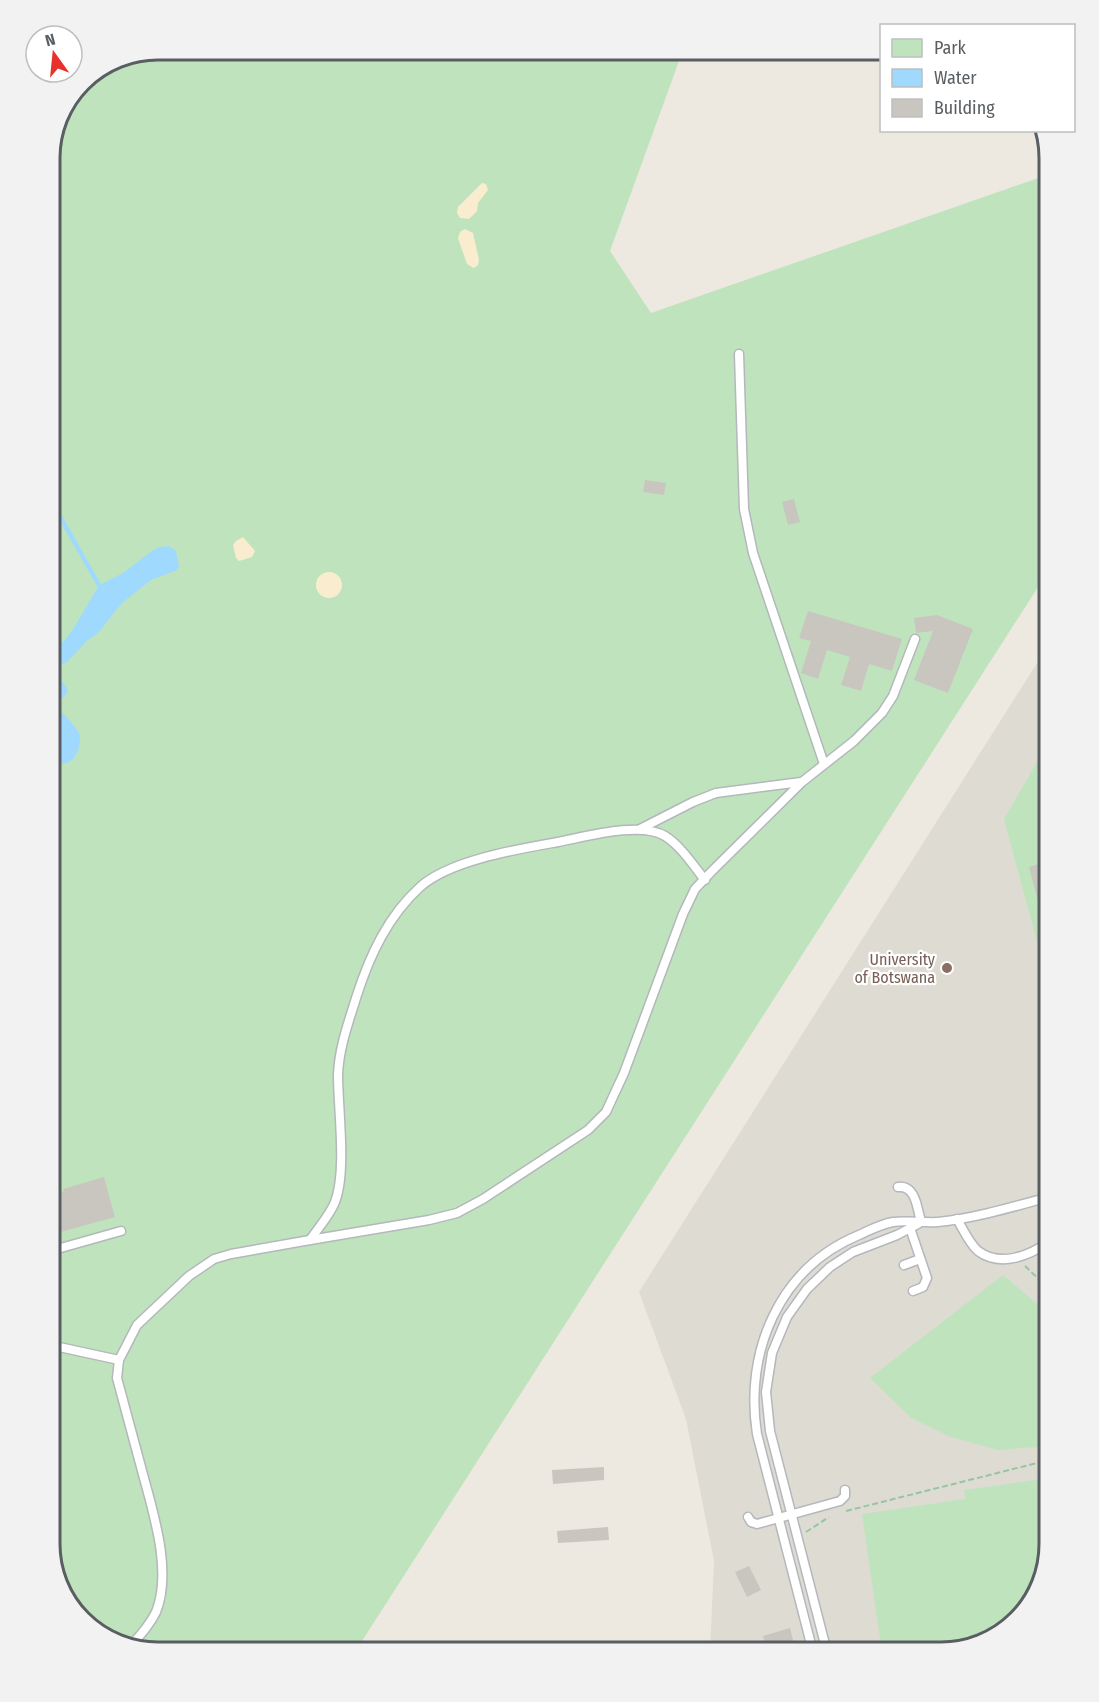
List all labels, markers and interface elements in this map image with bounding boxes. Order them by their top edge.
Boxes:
north arrow [24,24,84,84]
legend [880,24,1075,132]
text: N [43,30,57,50]
text: Park [934,37,967,59]
text: Water [934,67,977,89]
text: Building [934,97,995,119]
place label: University of Botswana [854,950,936,987]
marker: University of Botswana [940,961,954,975]

